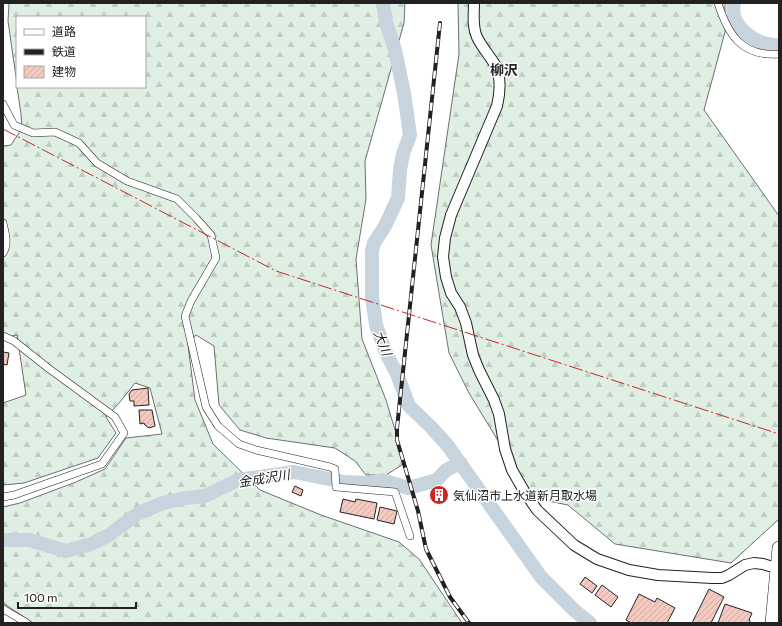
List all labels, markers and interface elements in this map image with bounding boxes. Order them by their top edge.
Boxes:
legend [16,16,146,88]
text: 道路 [52,24,76,38]
text: 鉄道 [52,44,76,58]
district label: 柳沢 [490,61,518,78]
text: 建物 [52,64,76,78]
water label: 大川 [371,328,396,360]
water label: 金成沢川 [237,466,293,490]
building icon: 気仙沼市上水道新月取水場 [428,484,450,506]
place label: 気仙沼市上水道新月取水場 [453,488,597,502]
scale bar [18,584,136,610]
text: 100 m [24,590,58,604]

